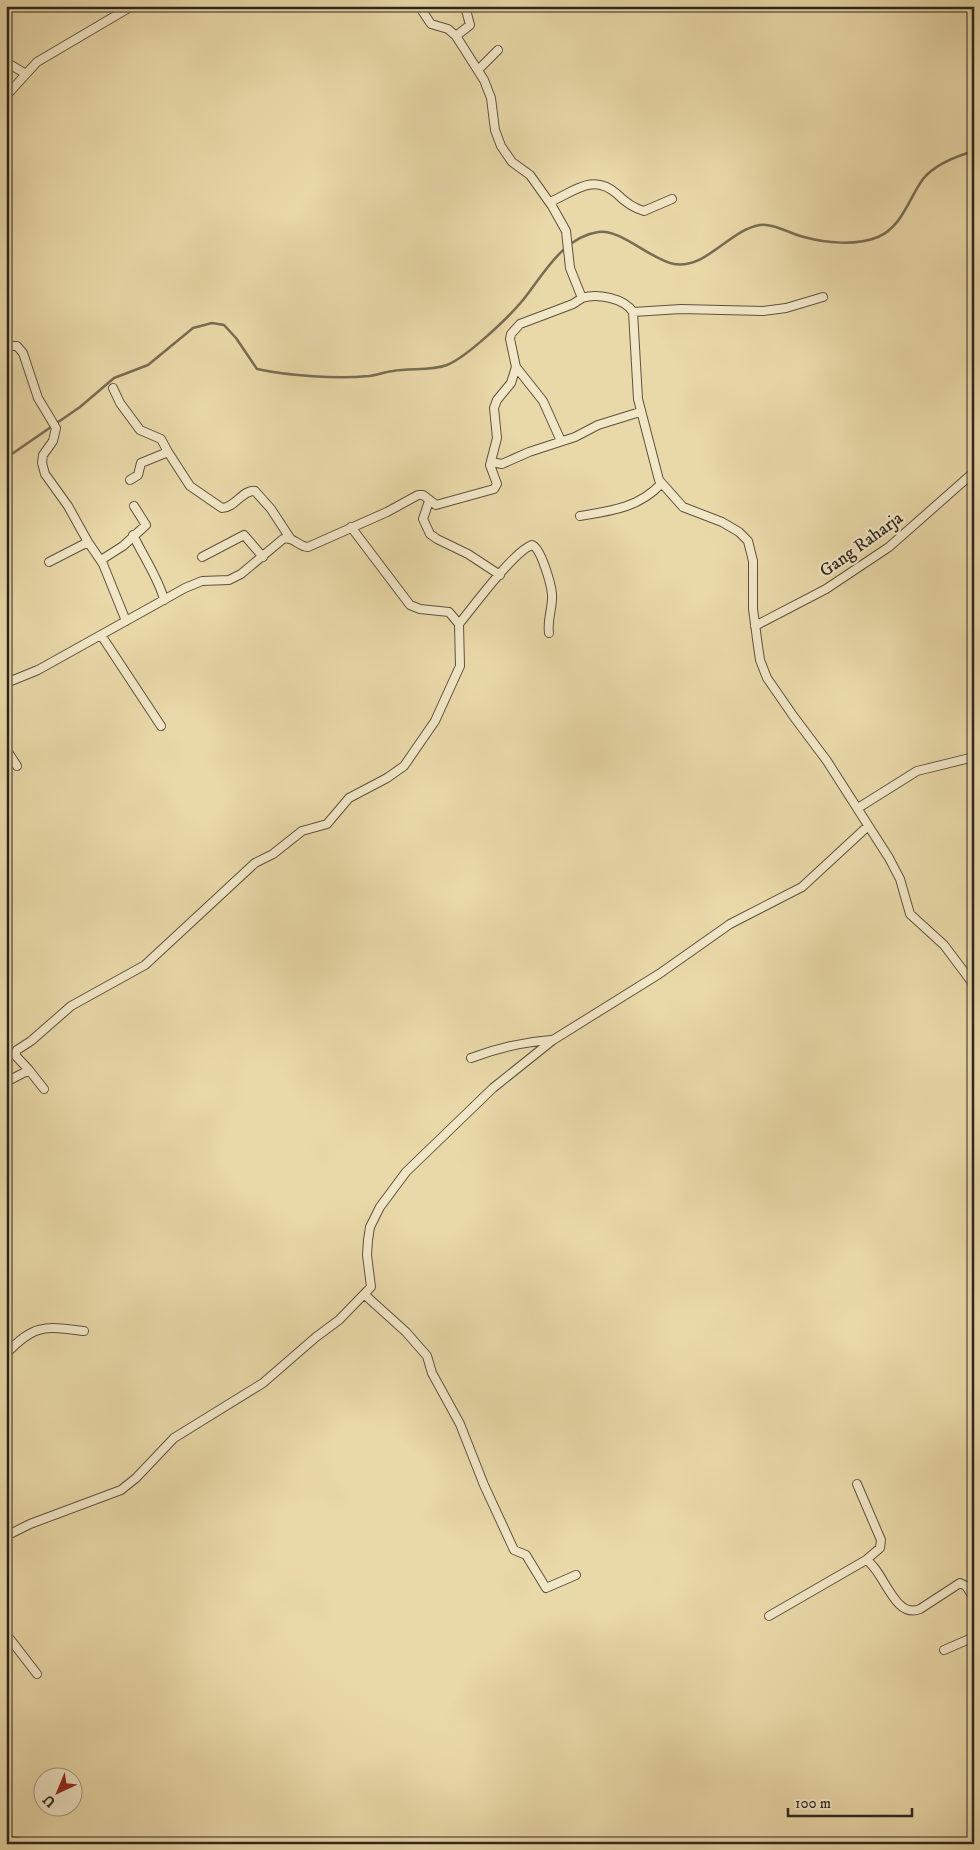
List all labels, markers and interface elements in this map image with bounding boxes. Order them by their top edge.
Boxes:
street label: Gang Raharja [816,507,908,582]
north arrow [32,1768,82,1818]
scale bar [788,1785,911,1817]
text: U [39,1790,60,1811]
text: 100 m [795,1794,831,1813]

